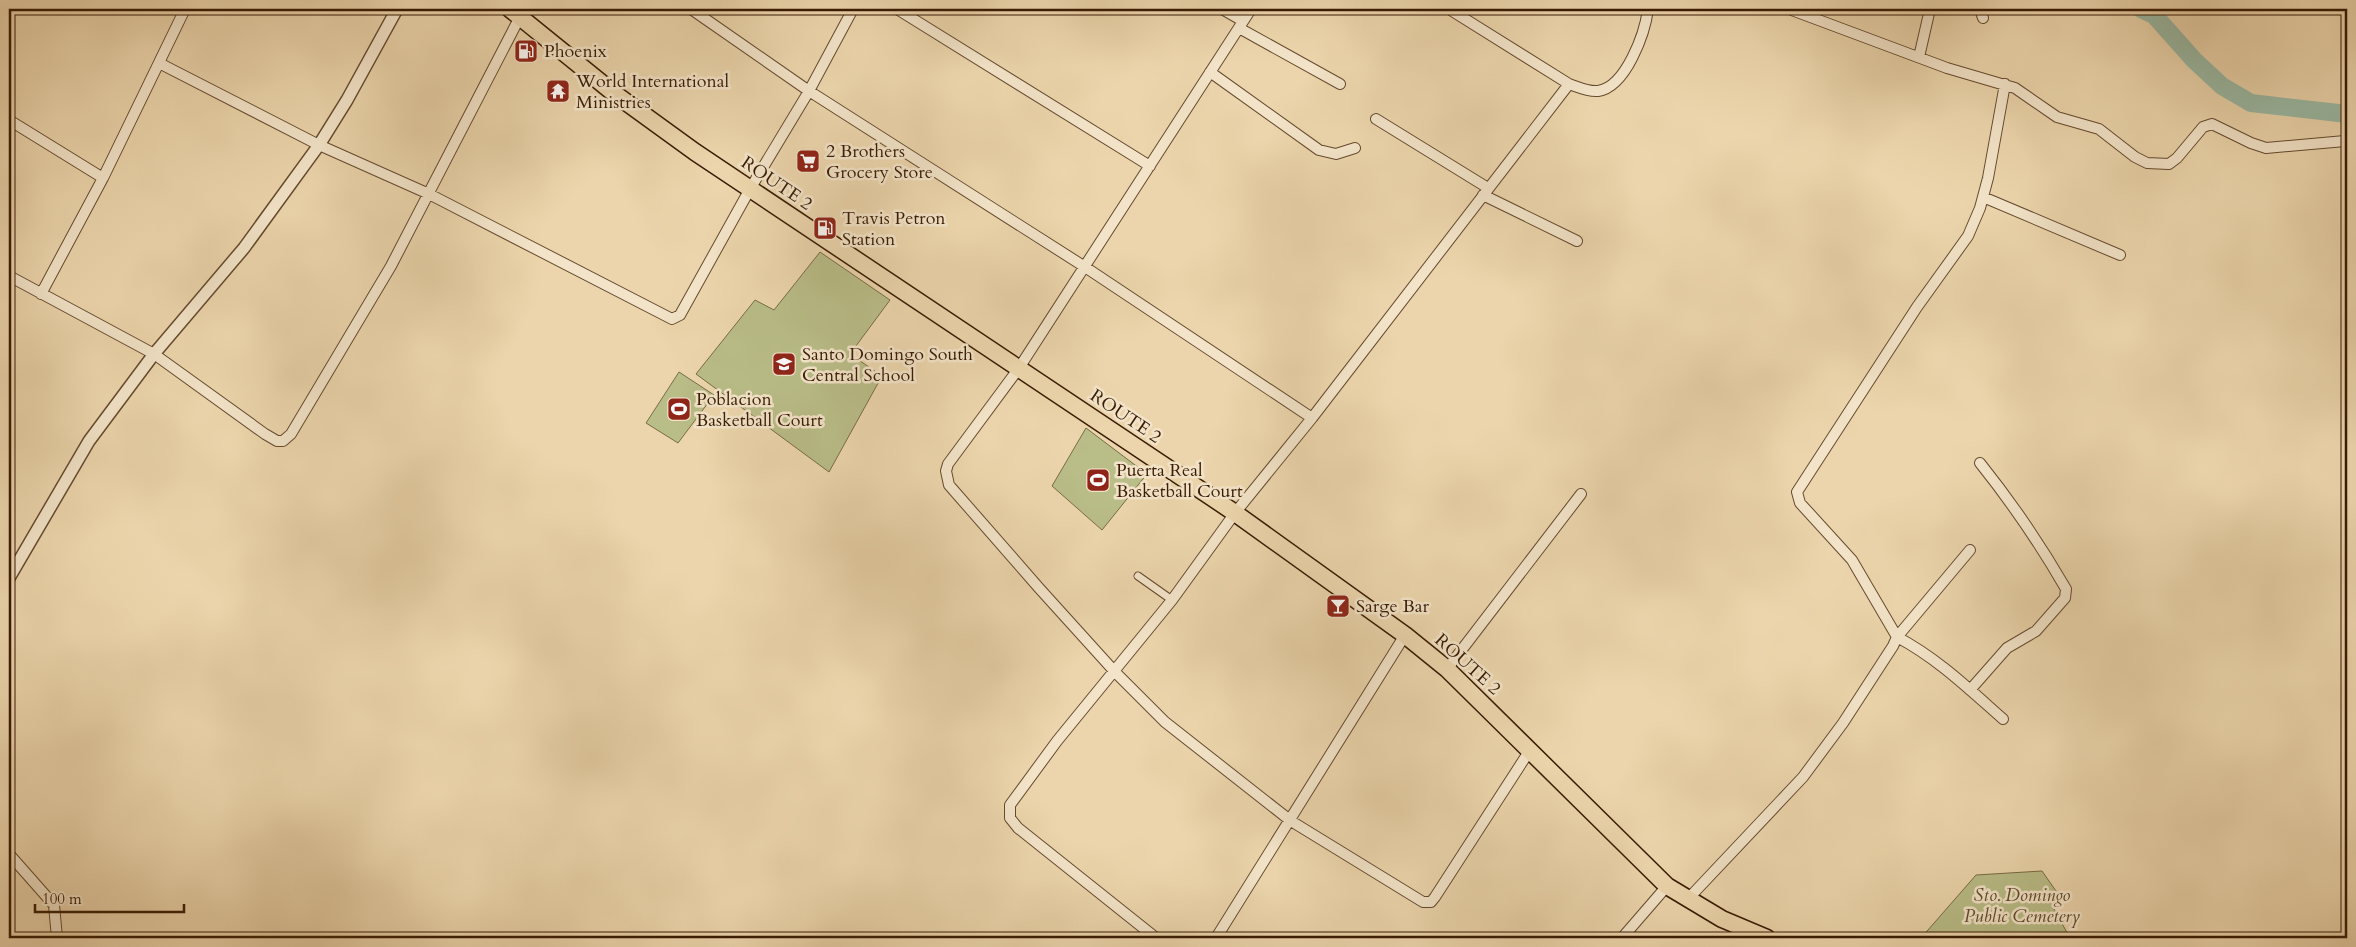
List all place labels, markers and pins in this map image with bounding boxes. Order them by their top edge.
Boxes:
fuel station icon: Phoenix [513,38,539,64]
place label: Phoenix [544,39,607,64]
place label: World International Ministries [575,69,729,115]
temple icon: World International Ministries [545,78,571,104]
place label: 2 Brothers Grocery Store [826,139,933,185]
supermarket icon: 2 Brothers Grocery Store [795,148,821,174]
place label: Travis Petron Station [842,206,946,252]
fuel station icon: Travis Petron Station [812,215,838,241]
place label: Santo Domingo South Central School [802,342,973,388]
school or university icon: Santo Domingo South Central School [771,351,797,377]
place label: Poblacion Basketball Court [696,387,823,433]
sports icon: Poblacion Basketball Court [666,396,692,422]
place label: Puerta Real Basketball Court [1116,458,1243,504]
sports icon: Puerta Real Basketball Court [1085,467,1111,493]
bar icon: Sarge Bar [1325,593,1351,619]
place label: Sarge Bar [1356,594,1429,619]

